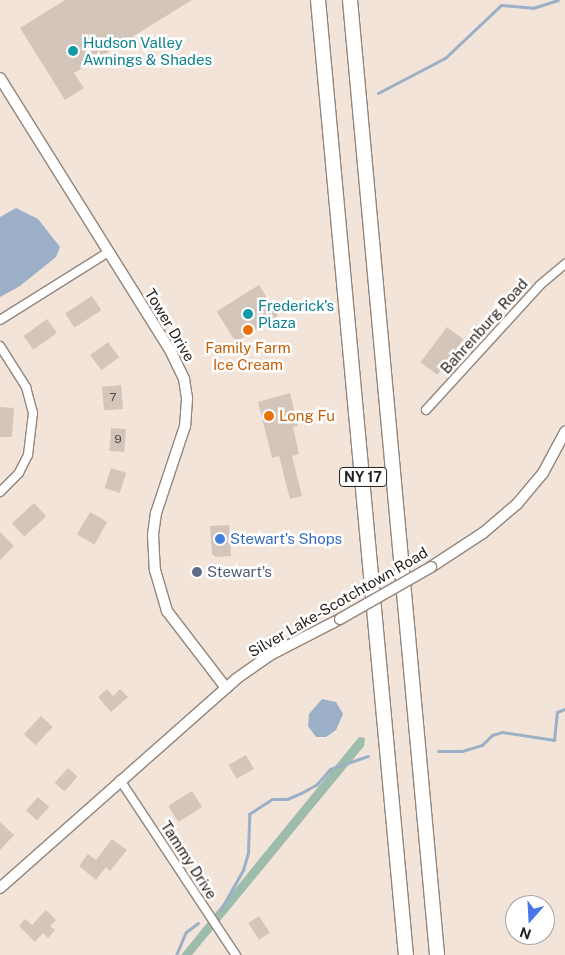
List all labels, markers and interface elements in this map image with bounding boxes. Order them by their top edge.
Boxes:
place label: Hudson Valley Awnings & Shades [83,33,212,68]
marker: Hudson Valley Awnings & Shades [67,45,79,57]
street label: Bahrenburg Road [437,275,531,377]
street label: Tower Drive [141,285,199,365]
place label: Frederick's Plaza [258,296,334,331]
marker: Frederick's Plaza [242,308,254,320]
marker: Family Farm Ice Cream [242,324,254,336]
place label: Family Farm Ice Cream [205,338,291,373]
house number: 7 [109,391,117,405]
place label: Long Fu [279,407,335,425]
marker: Long Fu [263,410,275,422]
house number: 9 [114,433,122,447]
road number: NY 17 [338,466,388,488]
place label: Stewart's Shops [230,530,342,548]
marker: Stewart's Shops [214,533,226,545]
street label: Silver Lake-Scotchtown Road [245,543,431,661]
place label: Stewart's [207,563,272,581]
marker: Stewart's [191,566,203,578]
street label: Tammy Drive [157,818,221,902]
north arrow [505,895,555,945]
text: N [518,924,533,943]

